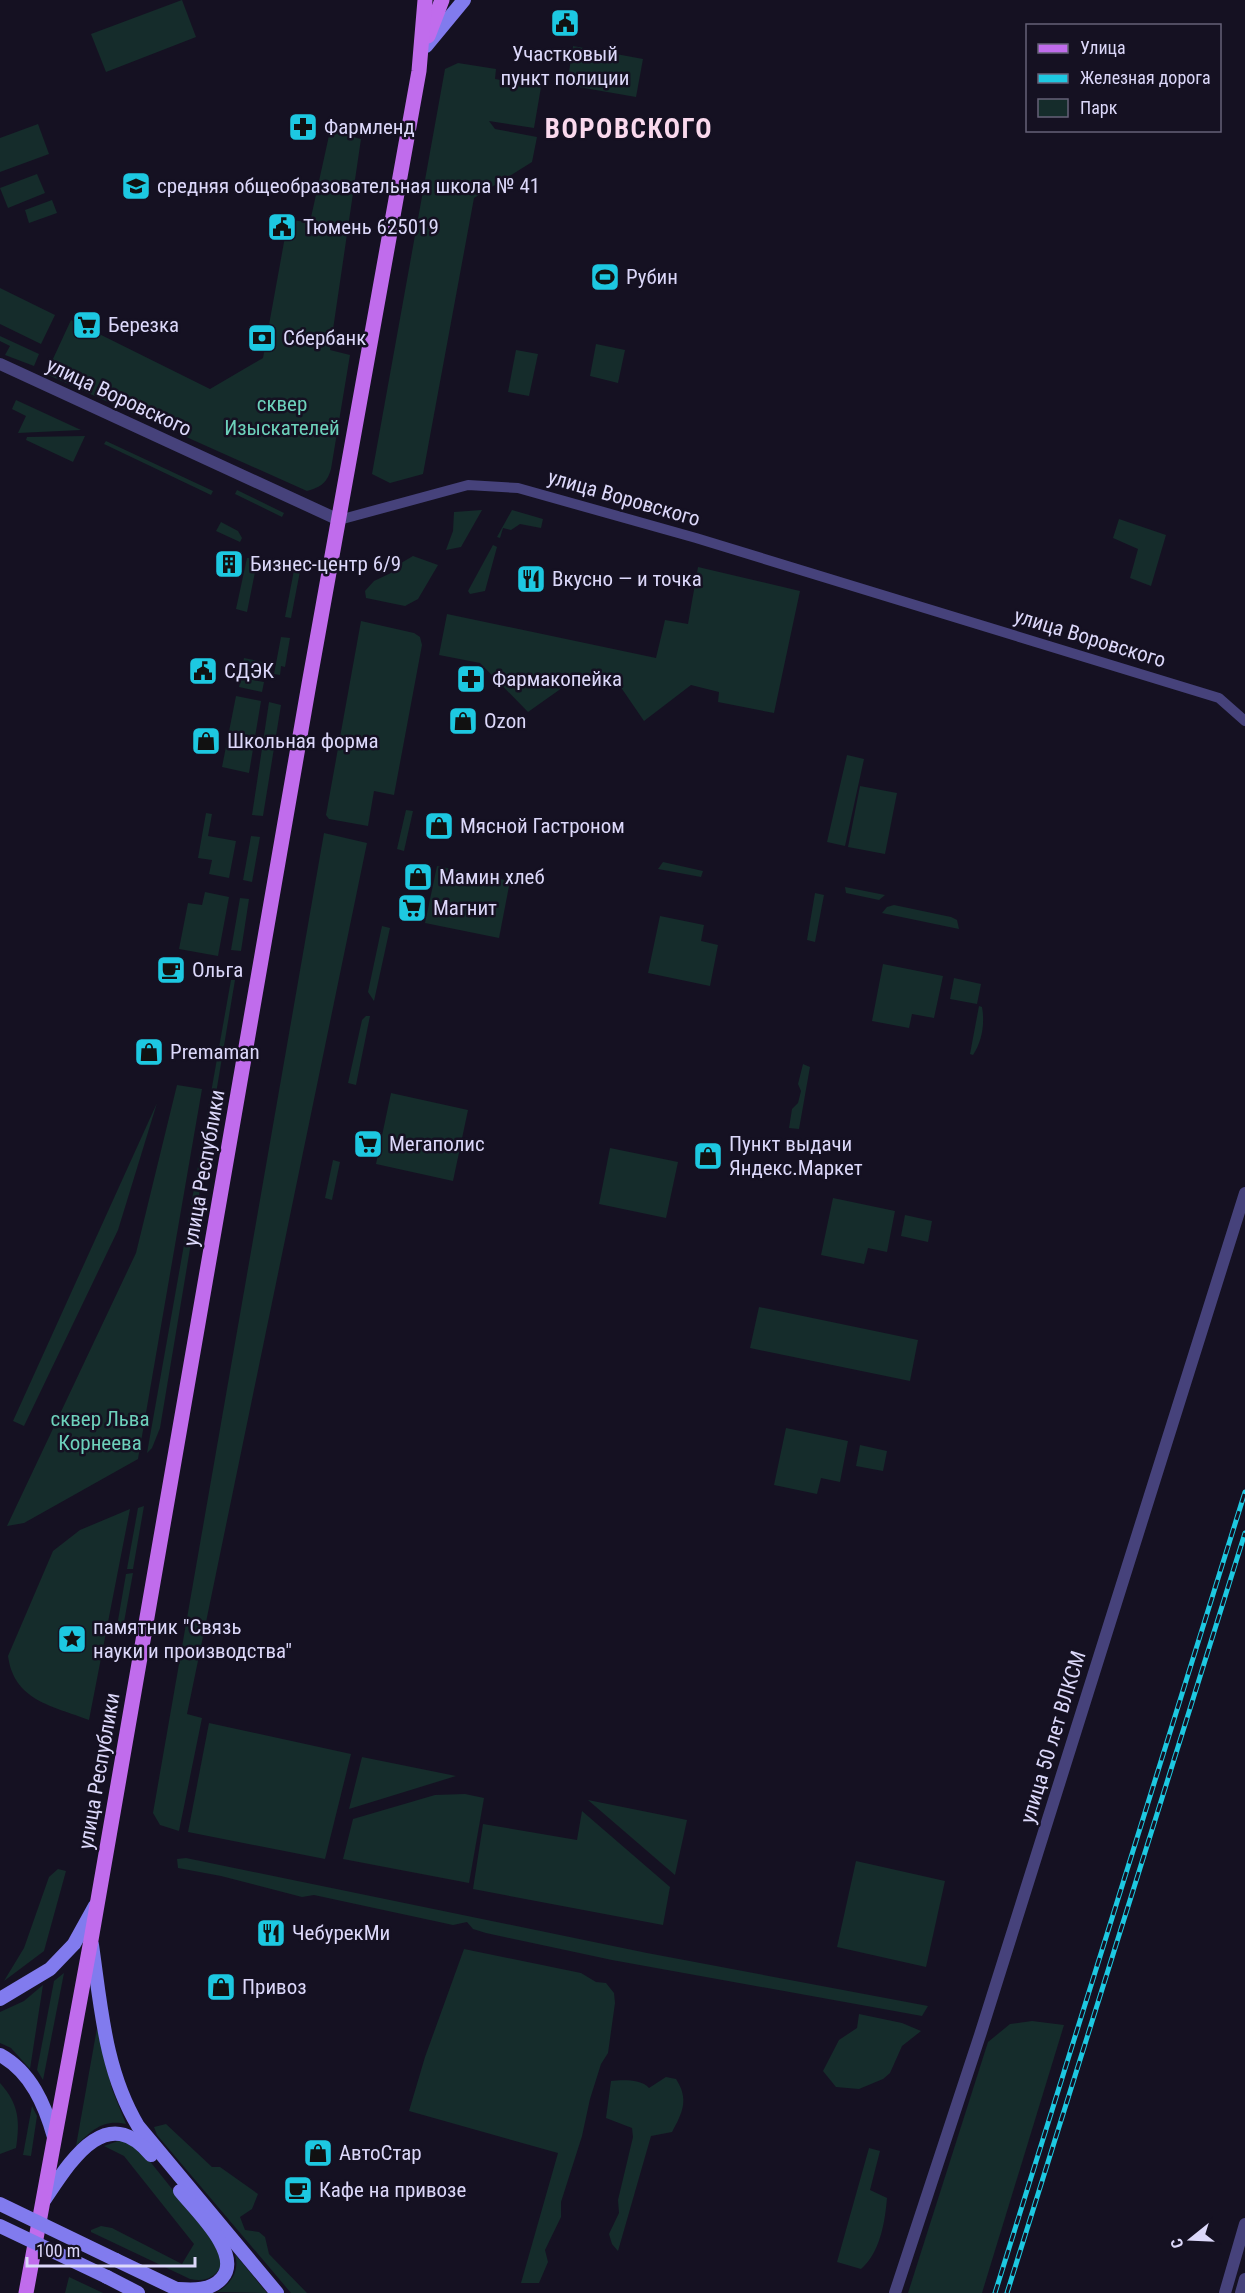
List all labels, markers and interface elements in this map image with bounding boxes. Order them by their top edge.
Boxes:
public building icon: Участковый пункт полиции [549,7,581,39]
legend [1026,24,1221,132]
text: Улица [1080,37,1126,58]
place label: Участковый пункт полиции [501,42,629,90]
text: Железная дорога [1080,67,1211,88]
text: Парк [1080,97,1118,118]
pharmacy icon: Фармленд [287,111,319,143]
district label: ВОРОВСКОГО [545,113,713,145]
place label: Фармленд [324,115,415,139]
school or university icon: средняя общеобразовательная школа № 41 [120,170,152,202]
place label: средняя общеобразовательная школа № 41 [157,174,540,198]
public building icon: Тюмень 625019 [266,211,298,243]
place label: Тюмень 625019 [303,215,439,239]
sports icon: Рубин [589,261,621,293]
place label: Рубин [626,265,678,289]
supermarket icon: Березка [71,309,103,341]
place label: Березка [108,313,179,337]
bank icon: Сбербанк [246,322,278,354]
place label: Сбербанк [283,326,366,350]
street label: улица Воровского [43,353,195,441]
park label: сквер Изыскателей [224,392,340,440]
street label: улица Воровского [545,465,703,531]
building icon: Бизнес-центр 6/9 [213,548,245,580]
place label: Бизнес-центр 6/9 [250,552,401,576]
restaurant icon: Вкусно — и точка [515,563,547,595]
place label: Вкусно — и точка [552,567,702,591]
street label: улица Воровского [1011,604,1169,672]
public building icon: СДЭК [187,655,219,687]
place label: СДЭК [224,659,274,683]
pharmacy icon: Фармакопейка [455,663,487,695]
place label: Фармакопейка [492,667,622,691]
shop icon: Ozon [447,705,479,737]
place label: Ozon [484,709,526,733]
shop icon: Школьная форма [190,725,222,757]
place label: Школьная форма [227,729,379,753]
shop icon: Мясной Гастроном [423,810,455,842]
place label: Мясной Гастроном [460,814,625,838]
shop icon: Мамин хлеб [402,861,434,893]
place label: Мамин хлеб [439,865,545,889]
supermarket icon: Магнит [396,892,428,924]
place label: Магнит [433,896,497,920]
cafe icon: Ольга [155,954,187,986]
place label: Ольга [192,958,243,982]
shop icon: Premaman [133,1036,165,1068]
place label: Premaman [170,1040,260,1064]
street label: улица Республики [178,1088,230,1248]
supermarket icon: Мегаполис [352,1128,384,1160]
place label: Мегаполис [389,1132,485,1156]
place label: Пункт выдачи Яндекс.Маркет [729,1132,863,1180]
shop icon: Пункт выдачи Яндекс.Маркет [692,1140,724,1172]
park label: сквер Льва Корнеева [51,1407,150,1455]
place label: памятник "Связь науки и производства" [93,1615,292,1663]
place icon: памятник "Связь науки и производства" [56,1623,88,1655]
street label: улица 50 лет ВЛКСМ [1015,1648,1091,1826]
street label: улица Республики [73,1691,125,1851]
restaurant icon: ЧебурекМи [255,1917,287,1949]
place label: ЧебурекМи [292,1921,390,1945]
shop icon: Привоз [205,1971,237,2003]
place label: Привоз [242,1975,307,1999]
shop icon: АвтоСтар [302,2137,334,2169]
place label: АвтоСтар [339,2141,422,2165]
cafe icon: Кафе на привозе [282,2174,314,2206]
place label: Кафе на привозе [319,2178,467,2202]
north arrow [1161,2209,1221,2269]
scale bar [27,2230,195,2268]
text: С [1167,2236,1188,2251]
text: 100 m [36,2240,80,2261]

